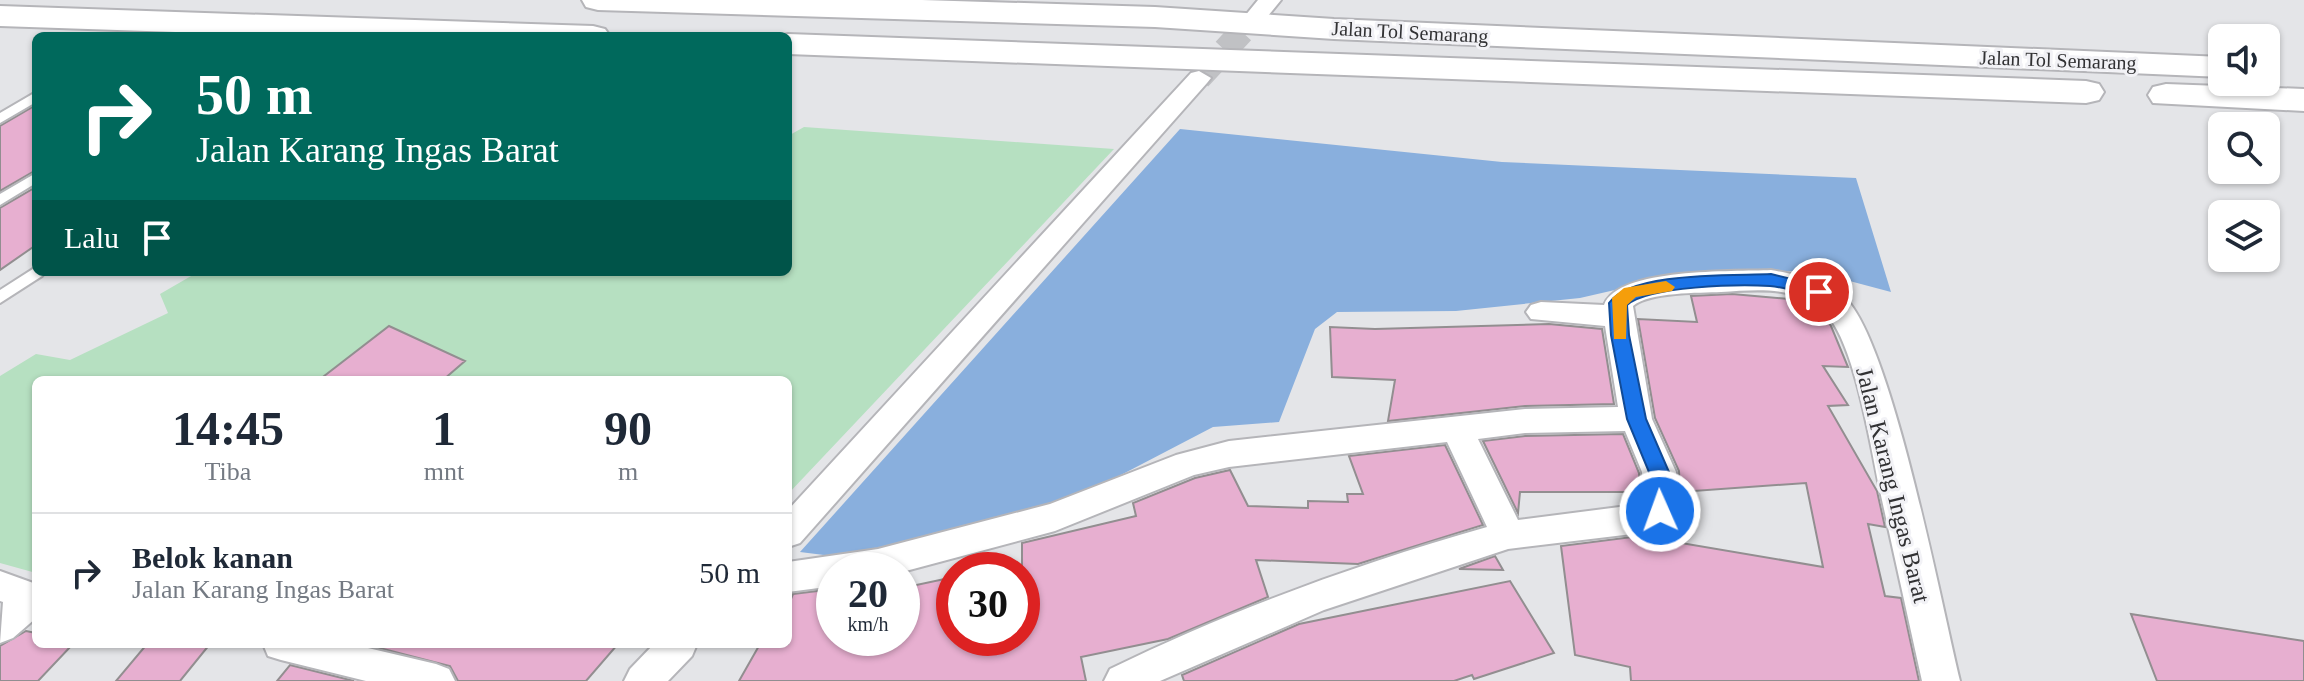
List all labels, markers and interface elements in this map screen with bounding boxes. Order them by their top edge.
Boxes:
street label: Jalan Tol Semarang [1331,17,1489,48]
map controls [2208,24,2280,272]
button: sound [2208,24,2280,96]
street label: Jalan Tol Semarang [1979,46,2137,75]
icon: right [64,64,168,168]
text: 50 m [196,64,313,126]
button: search [2208,112,2280,184]
text: Jalan Karang Ingas Barat [196,130,559,170]
button: layers [2208,200,2280,272]
icon: arrive [135,216,179,260]
text: Lalu [64,221,119,254]
pin [1785,258,1853,326]
icon: arrive [1797,270,1841,314]
street label: Jalan Karang Ingas Barat [1851,364,1935,606]
text: 14:45 [172,402,284,455]
text: 1 [432,402,456,455]
text: 90 [604,402,652,455]
text: Tiba [205,457,251,486]
text: mnt [424,457,464,486]
text: m [618,457,638,486]
position arrow [1618,469,1702,553]
text: Belok kanan [132,541,293,574]
icon: right [64,551,108,595]
speed limit sign: 30 [936,552,1040,656]
text: 50 m [699,556,760,589]
text: 20 [848,571,888,616]
text: Jalan Karang Ingas Barat [132,575,394,604]
text: km/h [847,613,889,635]

